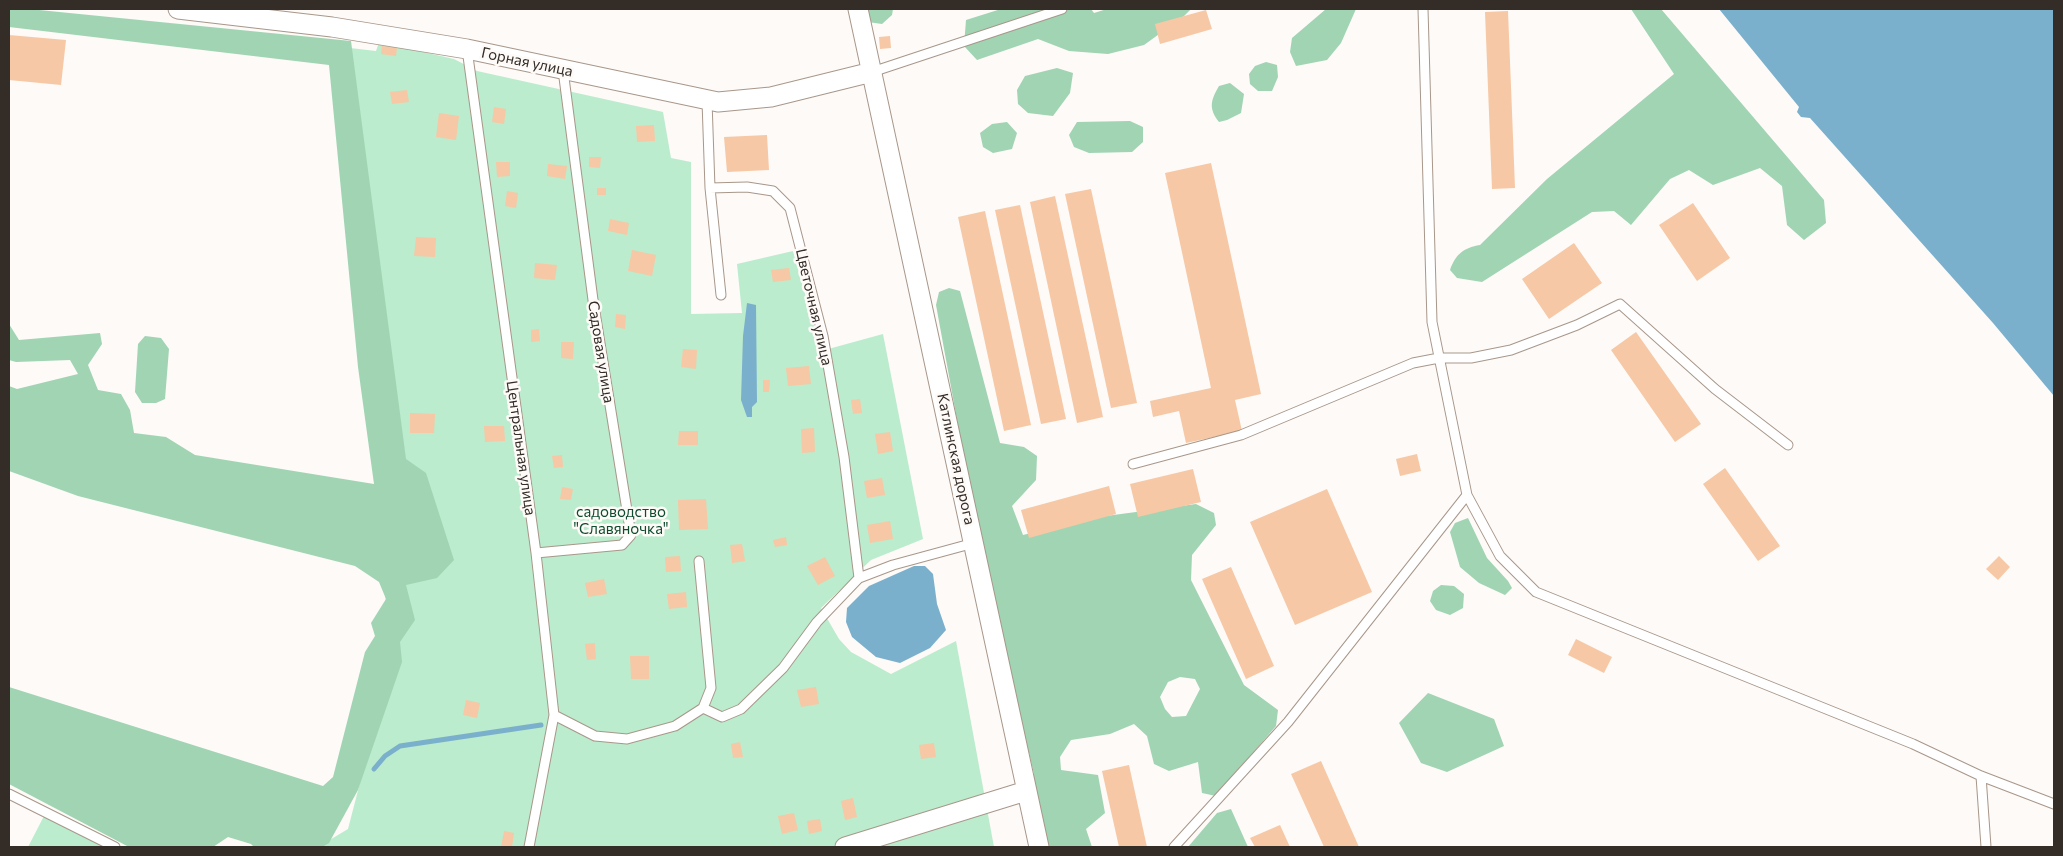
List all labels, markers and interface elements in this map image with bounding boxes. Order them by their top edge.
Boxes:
street label: Горная улица [480,44,574,80]
street label: Цветочная улица [792,247,836,367]
street label: Садовая улица [584,300,618,404]
street label: Центральная улица [503,379,539,517]
street label: Катлинская дорога [933,391,979,527]
park label: садоводство "Славяночка" [574,503,668,538]

